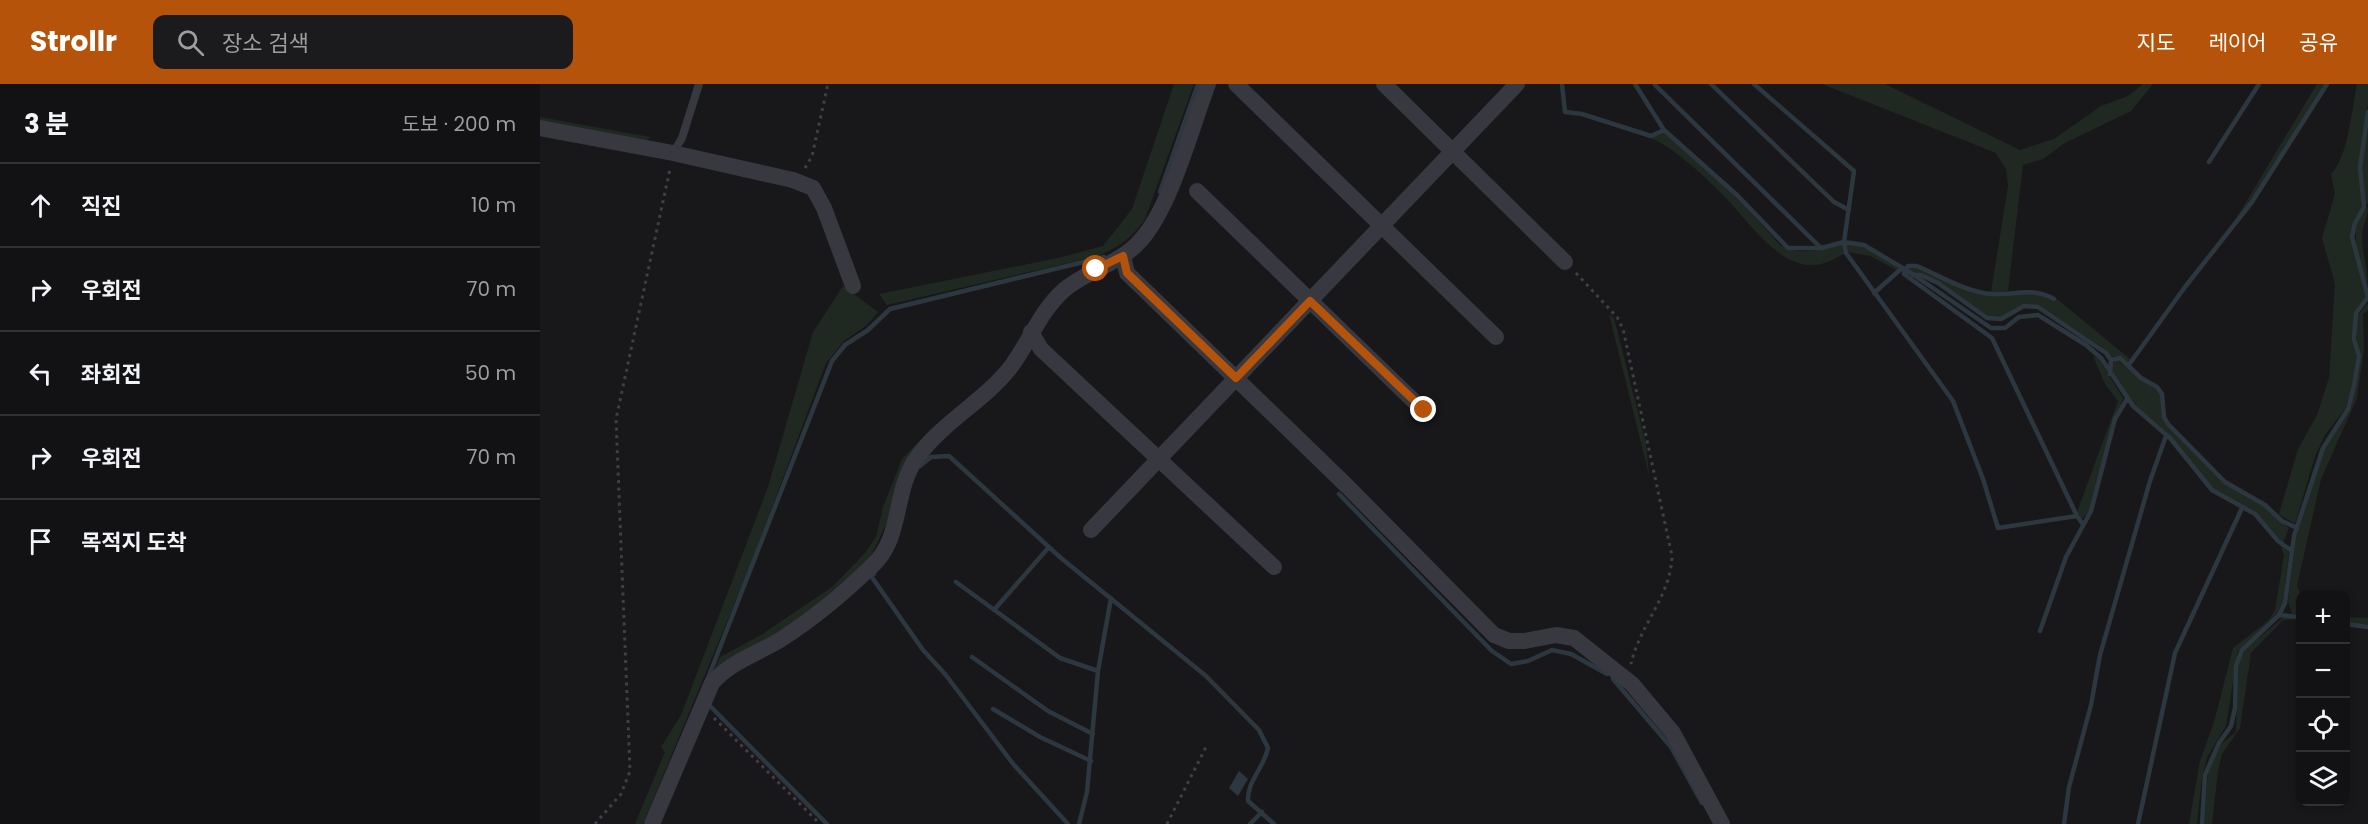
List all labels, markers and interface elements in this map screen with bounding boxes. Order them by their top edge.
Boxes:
search box [153,15,573,69]
text: Strollr [30,22,117,61]
icon: search [174,26,207,59]
text: 장소 검색 [222,28,309,59]
text: 지도 [2137,28,2175,57]
text: 레이어 [2208,28,2266,57]
text: 공유 [2299,28,2338,57]
text: 3 분 [24,106,69,142]
text: 도보 · 200 m [402,110,516,138]
icon: ahead [24,189,57,222]
text: 직진 [81,191,121,222]
text: 10 m [471,191,516,219]
route start [1082,255,1108,281]
icon: right [24,273,57,306]
text: 우회전 [81,275,142,306]
text: 70 m [467,275,516,303]
icon: left [24,357,57,390]
text: 좌회전 [81,359,142,390]
text: 50 m [465,359,516,387]
route end [1410,396,1436,422]
icon: right [24,441,57,474]
text: 우회전 [81,443,142,474]
text: 70 m [467,443,516,471]
icon: arrive [24,525,57,558]
text: 목적지 도착 [81,527,187,558]
map controls [2296,590,2350,806]
button: + [2296,590,2350,644]
button: − [2296,644,2350,698]
button: locate [2296,698,2350,752]
button: layers [2296,752,2350,806]

